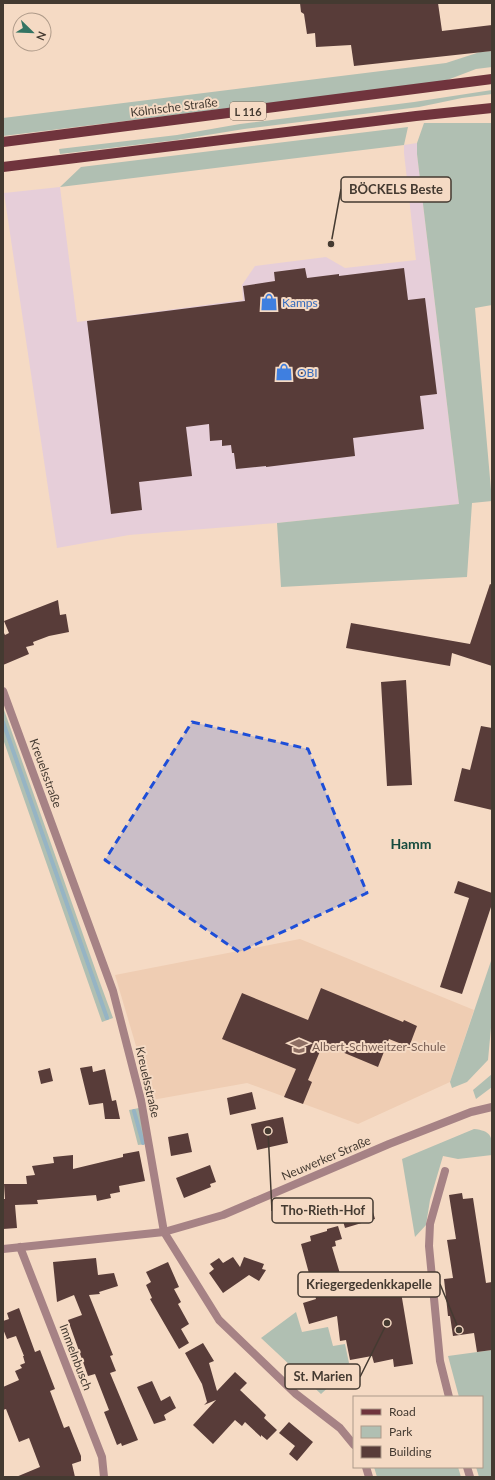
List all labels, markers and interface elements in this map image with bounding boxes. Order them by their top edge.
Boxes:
north arrow [12,12,52,52]
text: N [34,30,49,43]
street label: Kölnische Straße [130,94,218,120]
road number: L 116 [230,102,266,120]
callout: BÖCKELS Beste [341,177,451,202]
text: BÖCKELS Beste [349,181,443,197]
shop icon: Kamps [259,292,279,312]
place label: Kamps [282,295,318,310]
shop icon: OBI [274,362,294,382]
place label: OBI [297,365,318,380]
street label: Kreuelsstraße [27,736,65,810]
district label: Hamm [390,835,432,852]
school or university icon: Albert-Schweitzer-Schule [289,1036,309,1056]
place label: Albert-Schweitzer-Schule [312,1039,446,1054]
street label: Kreuelsstraße [133,1045,163,1119]
street label: Neuwerker Straße [279,1132,373,1184]
callout: Tho-Rieth-Hof [272,1198,373,1223]
text: Tho-Rieth-Hof [281,1202,366,1218]
callout: Kriegergedenkkapelle [298,1272,440,1297]
text: Kriegergedenkkapelle [306,1276,432,1292]
street label: Immelnbusch [56,1322,96,1392]
callout: St. Marien [285,1364,360,1389]
text: St. Marien [293,1368,353,1384]
legend [353,1396,483,1468]
text: Road [389,1404,416,1419]
text: Park [389,1424,413,1439]
text: Building [389,1444,432,1459]

